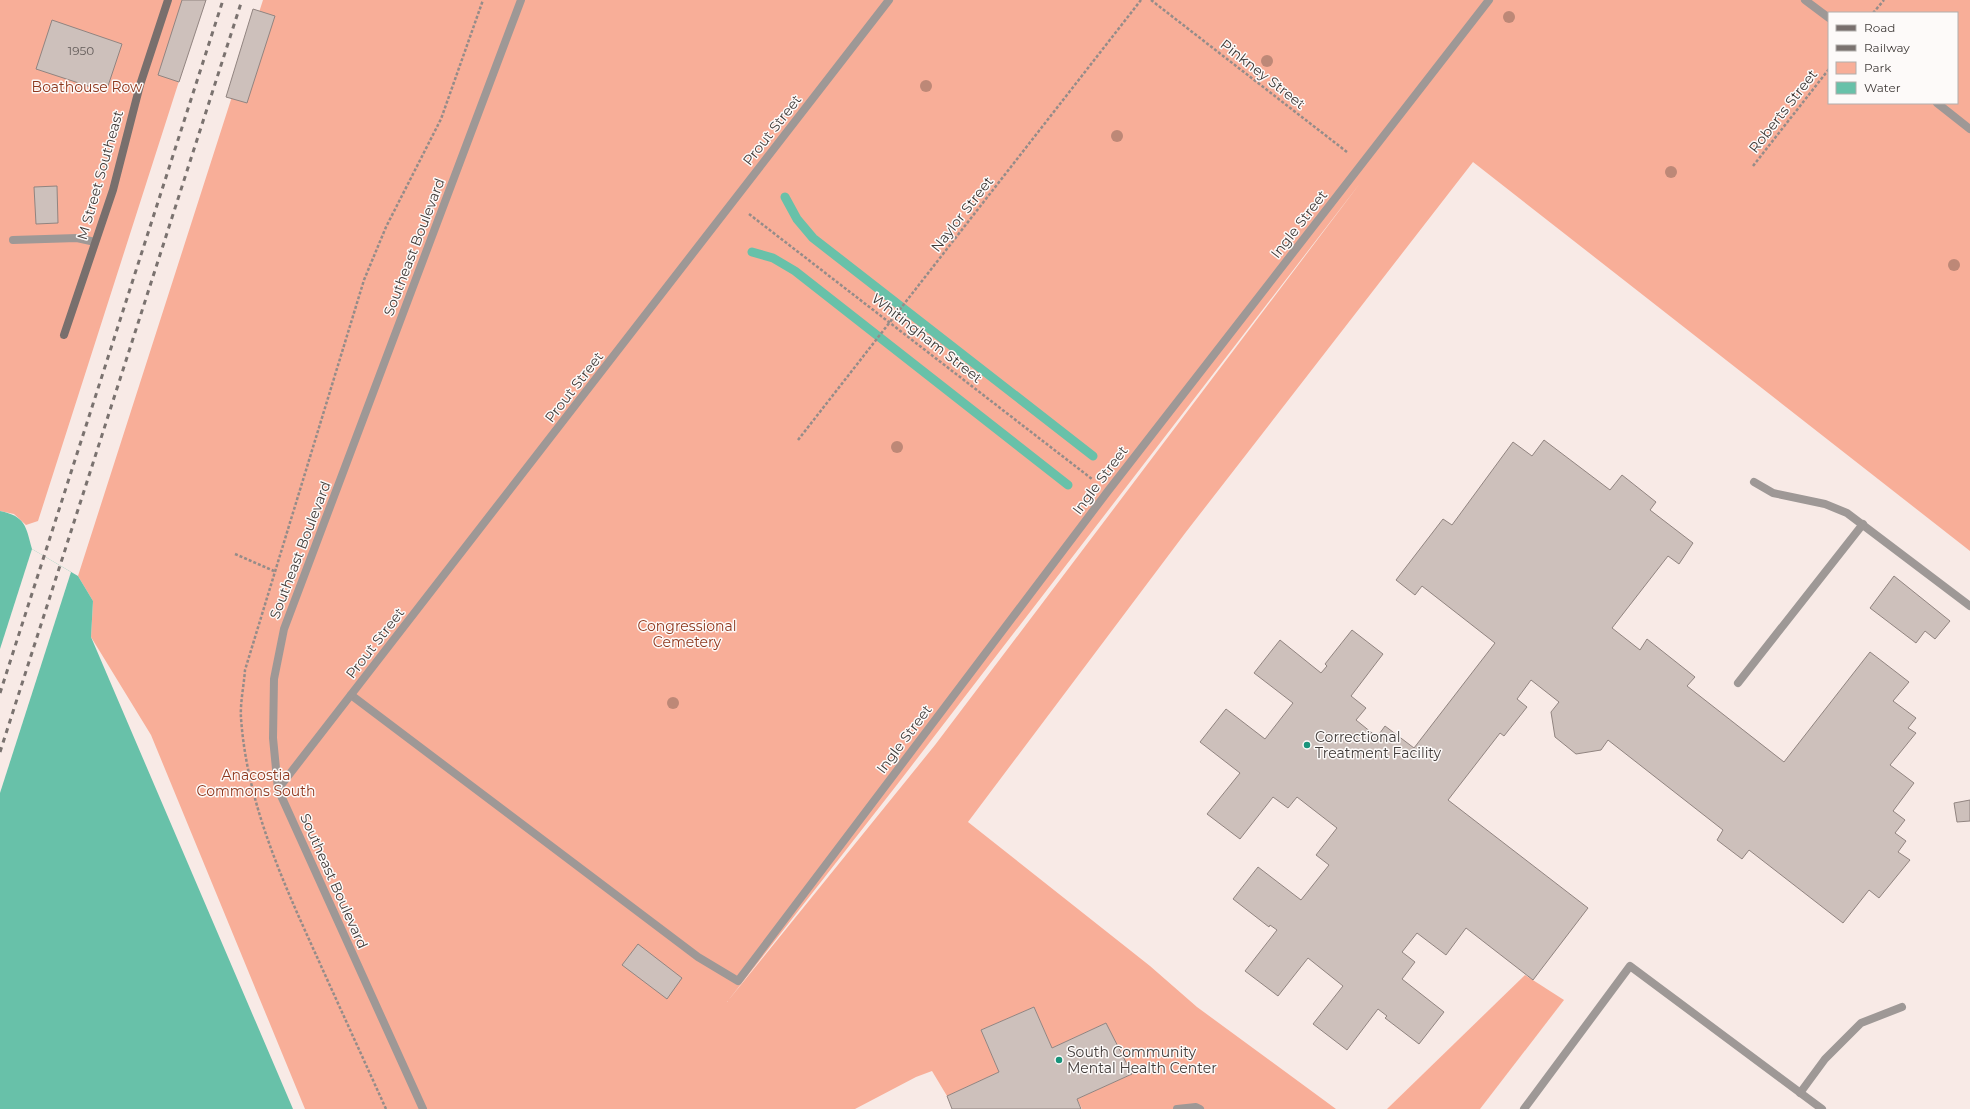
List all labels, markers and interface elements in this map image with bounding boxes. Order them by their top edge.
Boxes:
legend [1828,12,1958,104]
text: Road [1864,20,1895,35]
street label: Pinkney Street [1217,35,1309,113]
text: Railway [1864,40,1910,55]
house number: 1950 [68,43,94,58]
text: Park [1864,60,1892,75]
street label: Roberts Street [1745,65,1821,156]
park label: Boathouse Row [32,78,143,96]
text: Water [1864,80,1901,95]
street label: Prout Street [739,91,805,169]
street label: M Street Southeast [73,108,127,242]
street label: Naylor Street [927,172,997,255]
street label: Southeast Boulevard [379,176,449,318]
street label: Ingle Street [1267,186,1331,262]
street label: Whitingham Street [868,289,986,387]
street label: Prout Street [541,348,607,426]
street label: Ingle Street [1068,442,1132,518]
street label: Southeast Boulevard [265,479,335,621]
street label: Prout Street [342,604,408,682]
park label: Congressional Cemetery [637,617,737,651]
street label: Ingle Street [872,701,936,777]
place label: Correctional Treatment Facility [1315,728,1442,762]
marker: Correctional Treatment Facility [1302,740,1312,750]
park label: Anacostia Commons South [197,766,315,800]
street label: Southeast Boulevard [296,811,372,951]
place label: South Community Mental Health Center [1067,1043,1217,1077]
marker: South Community Mental Health Center [1054,1055,1064,1065]

